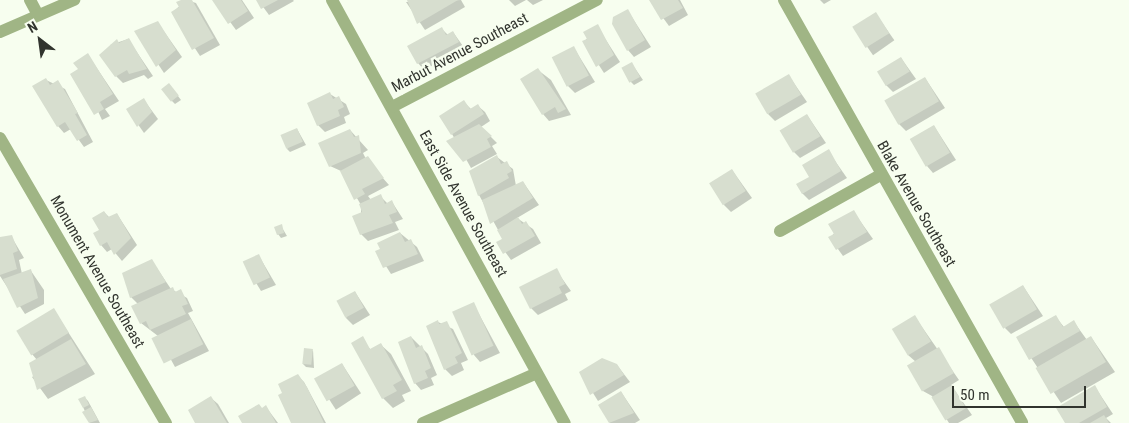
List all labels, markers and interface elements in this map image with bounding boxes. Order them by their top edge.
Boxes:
street label: Marbut Avenue Southeast [389,9,531,97]
north arrow [15,15,65,65]
text: N [25,18,40,36]
street label: East Side Avenue Southeast [415,128,511,280]
street label: Blake Avenue Southeast [873,138,959,270]
street label: Monument Avenue Southeast [46,192,148,352]
scale bar [954,376,1088,408]
text: 50 m [960,386,990,404]

